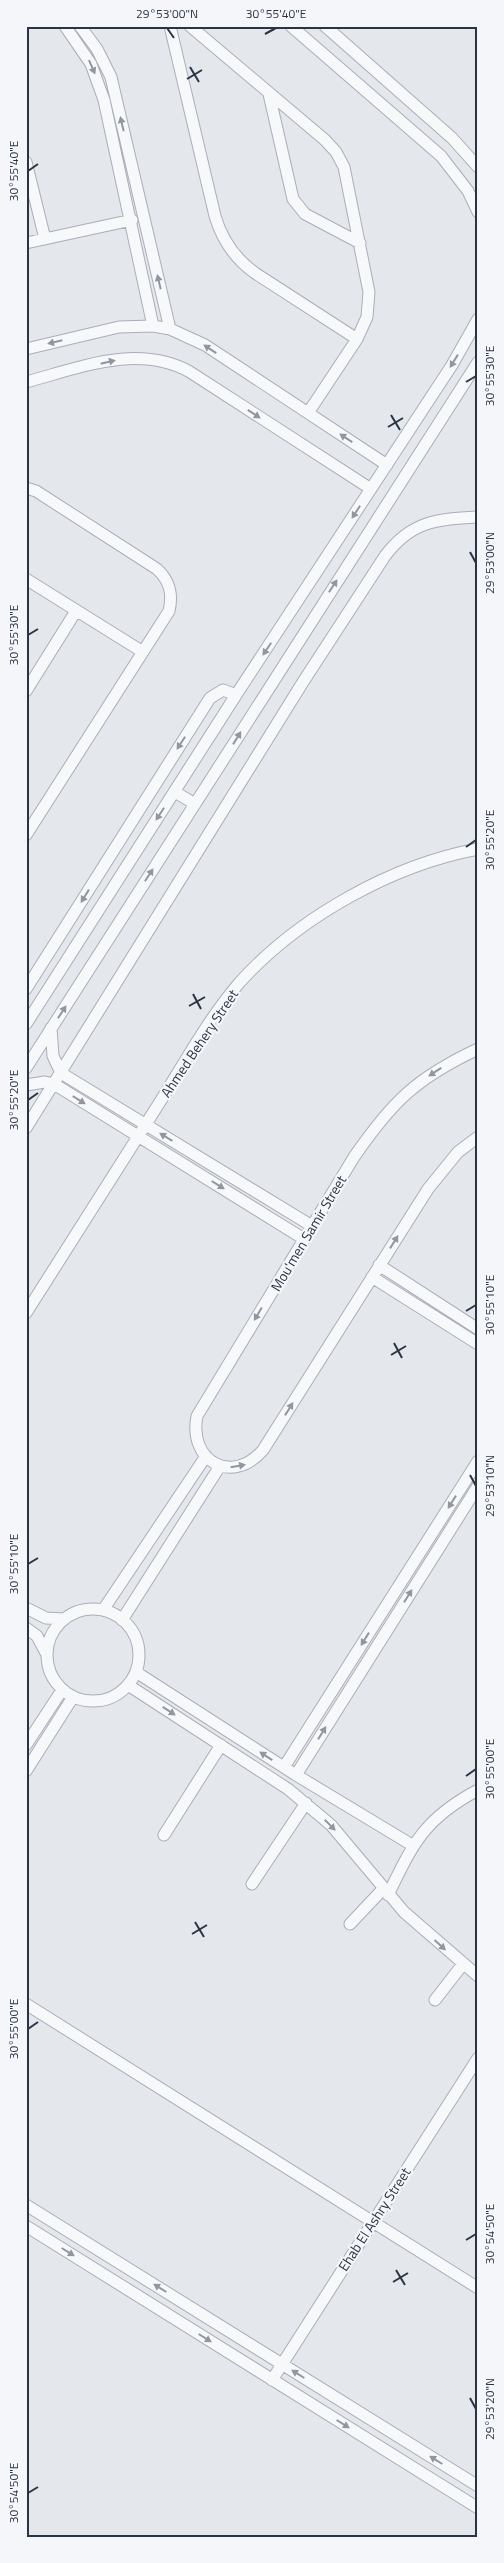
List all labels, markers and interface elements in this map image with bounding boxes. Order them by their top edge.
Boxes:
text: 29°53'00"N [136,4,198,23]
text: 30°55'40"E [246,4,307,23]
one-way arrow [88,60,96,74]
one-way arrow [118,116,126,131]
text: 30°55'40"E [4,140,23,201]
one-way arrow [155,274,163,289]
one-way arrow [47,338,62,346]
one-way arrow [204,344,217,354]
text: 30°55'30"E [480,345,499,406]
one-way arrow [450,355,459,368]
one-way arrow [100,358,115,366]
one-way arrow [248,409,261,419]
one-way arrow [339,434,353,443]
one-way arrow [351,506,361,519]
text: 29°53'00"N [480,532,499,594]
one-way arrow [328,579,338,592]
text: 30°55'30"E [4,604,23,665]
one-way arrow [263,642,272,655]
one-way arrow [232,731,241,744]
one-way arrow [176,737,186,750]
one-way arrow [156,808,165,821]
text: 30°55'20"E [480,809,499,870]
one-way arrow [145,868,154,881]
one-way arrow [80,889,89,902]
street label: Ahmed Behery Street [155,985,243,1101]
one-way arrow [57,1005,66,1018]
one-way arrow [428,1067,441,1076]
text: 30°55'20"E [4,1069,23,1130]
one-way arrow [73,1095,86,1105]
one-way arrow [159,1132,172,1142]
street label: Mou'men Samir Street [265,1171,351,1295]
one-way arrow [211,1181,224,1190]
one-way arrow [390,1235,399,1249]
text: 30°55'10"E [480,1274,499,1335]
one-way arrow [254,1307,263,1320]
one-way arrow [284,1402,293,1415]
text: 29°53'10"N [480,1455,499,1517]
one-way arrow [230,1461,246,1469]
one-way arrow [447,1495,456,1509]
text: 30°55'10"E [4,1533,23,1594]
one-way arrow [404,1589,413,1603]
one-way arrow [360,1633,370,1646]
one-way arrow [163,1707,176,1716]
one-way arrow [317,1727,327,1740]
text: 30°55'00"E [480,1738,499,1799]
one-way arrow [260,1751,273,1761]
one-way arrow [324,1819,336,1831]
one-way arrow [433,1939,446,1950]
text: 30°55'00"E [4,1998,23,2059]
street label: Ehab El Ashry Street [333,2163,416,2275]
text: 30°54'50"E [480,2203,499,2264]
one-way arrow [61,2247,74,2256]
one-way arrow [154,2284,167,2293]
one-way arrow [198,2334,212,2343]
one-way arrow [292,2370,305,2379]
text: 29°53'20"N [480,2378,499,2440]
one-way arrow [336,2420,349,2429]
one-way arrow [430,2455,443,2465]
text: 30°54'50"E [4,2462,23,2523]

